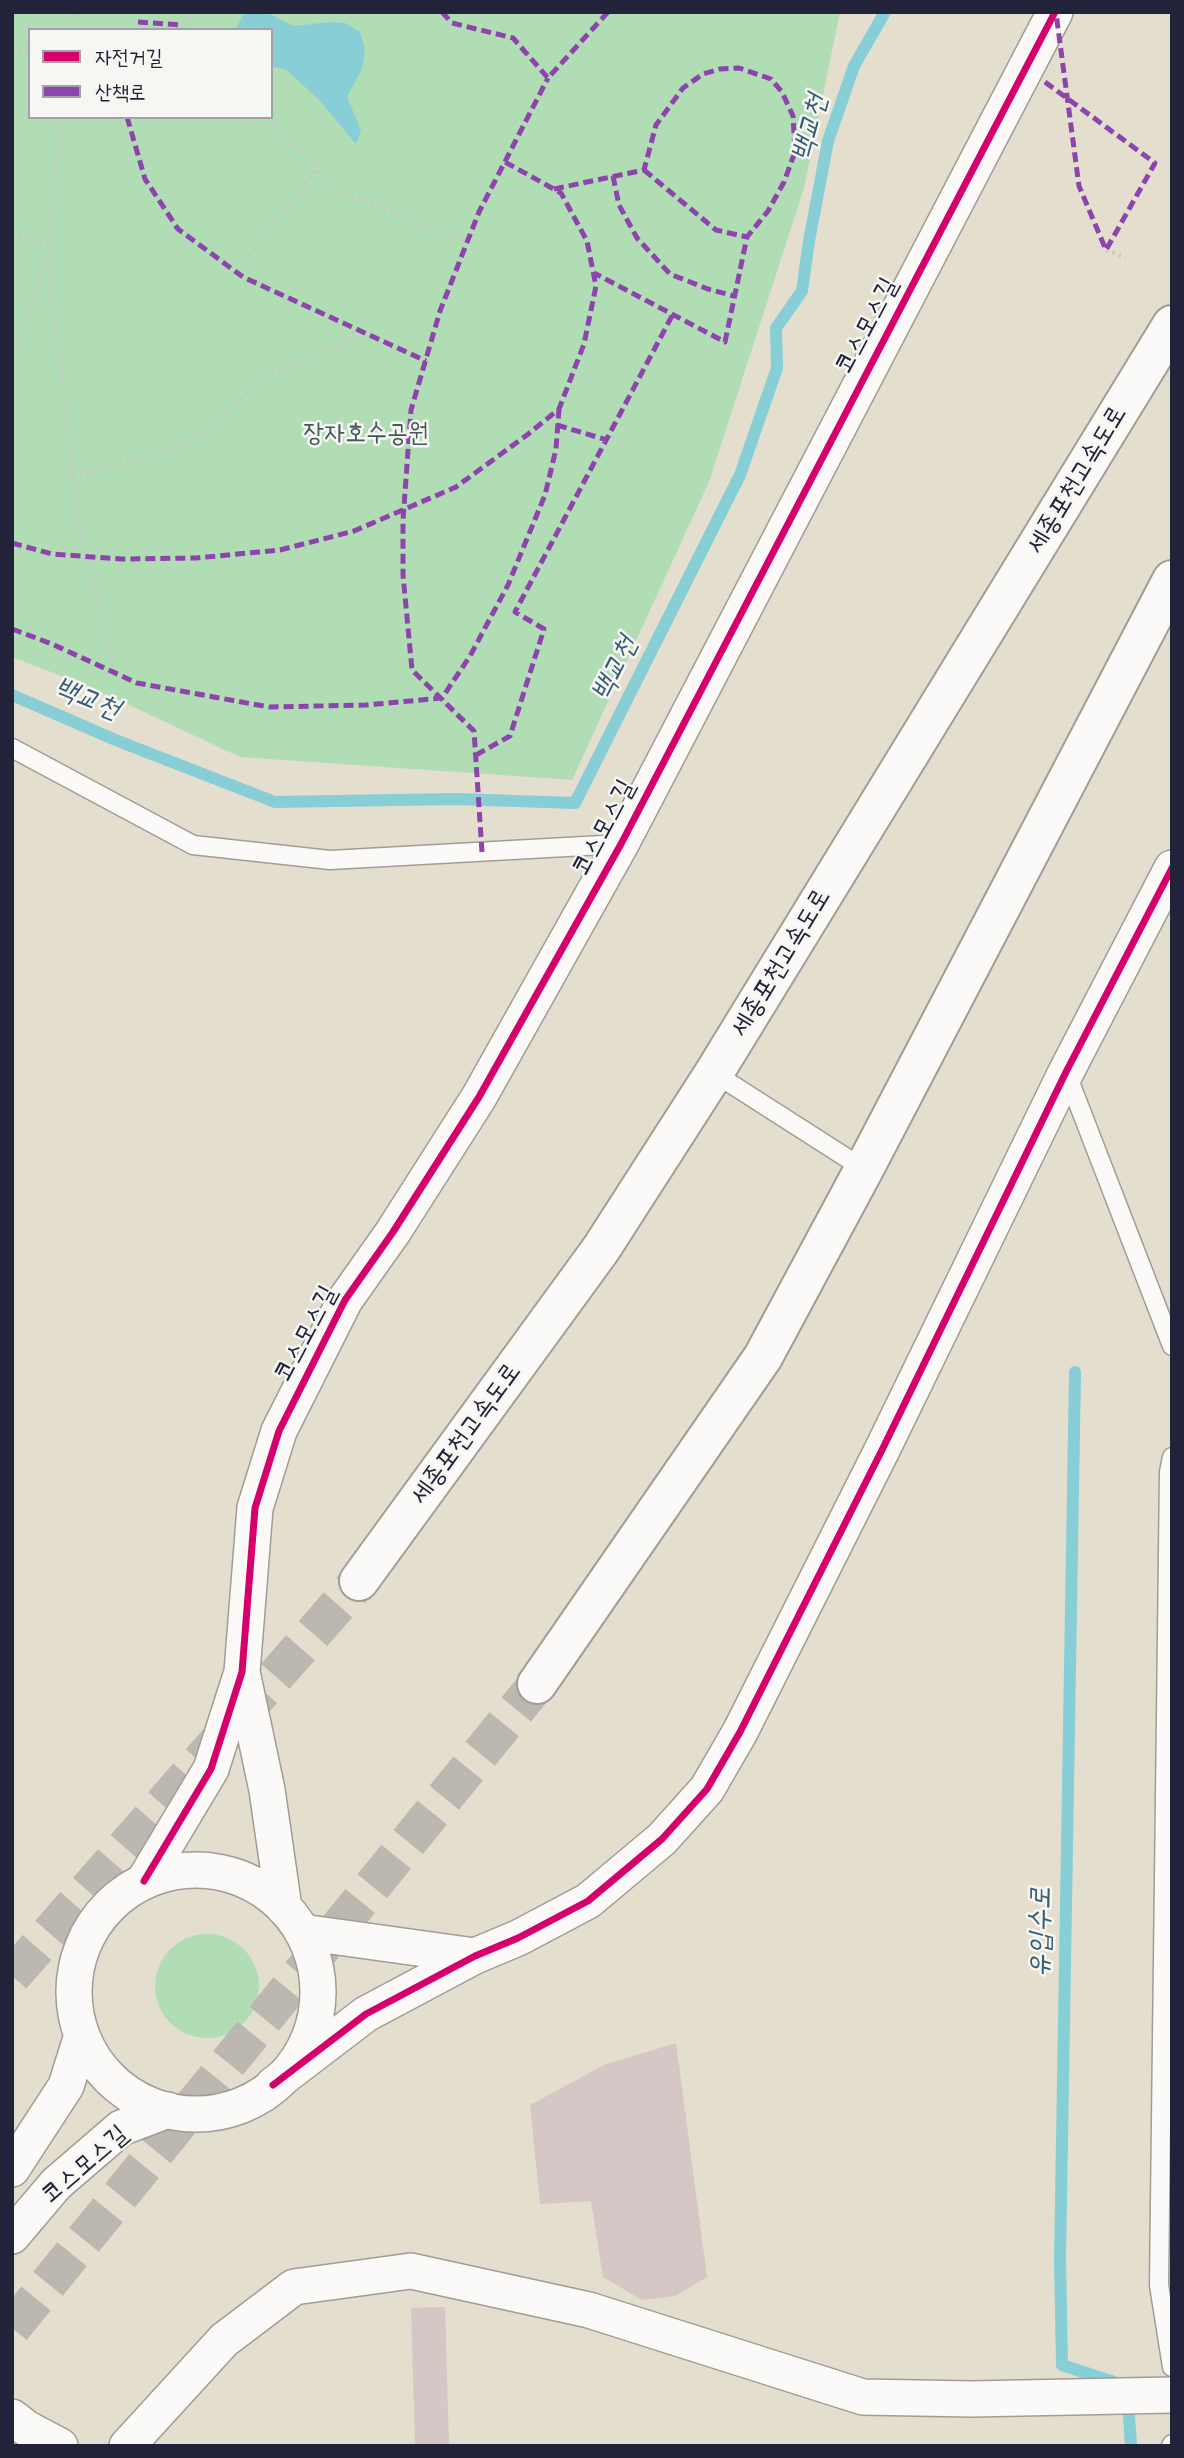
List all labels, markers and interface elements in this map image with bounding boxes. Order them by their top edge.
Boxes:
legend [28,28,273,119]
text: 자전거길 [95,42,163,71]
text: 산책로 [95,77,146,106]
water label: 백교천 [785,91,835,165]
street label: 코스모스길 [829,272,905,380]
street label: 세종포천고속도로 [1021,400,1133,560]
park label: 장자호수공원 [303,418,429,450]
water label: 백교천 [585,631,645,707]
water label: 백교천 [49,671,125,727]
street label: 코스모스길 [566,774,642,882]
street label: 세종포천고속도로 [725,883,837,1043]
street label: 코스모스길 [268,1280,344,1388]
street label: 세종포천고속도로 [404,1357,528,1511]
water label: 유입수로 [1023,1887,1059,1977]
street label: 코스모스길 [35,2119,135,2211]

